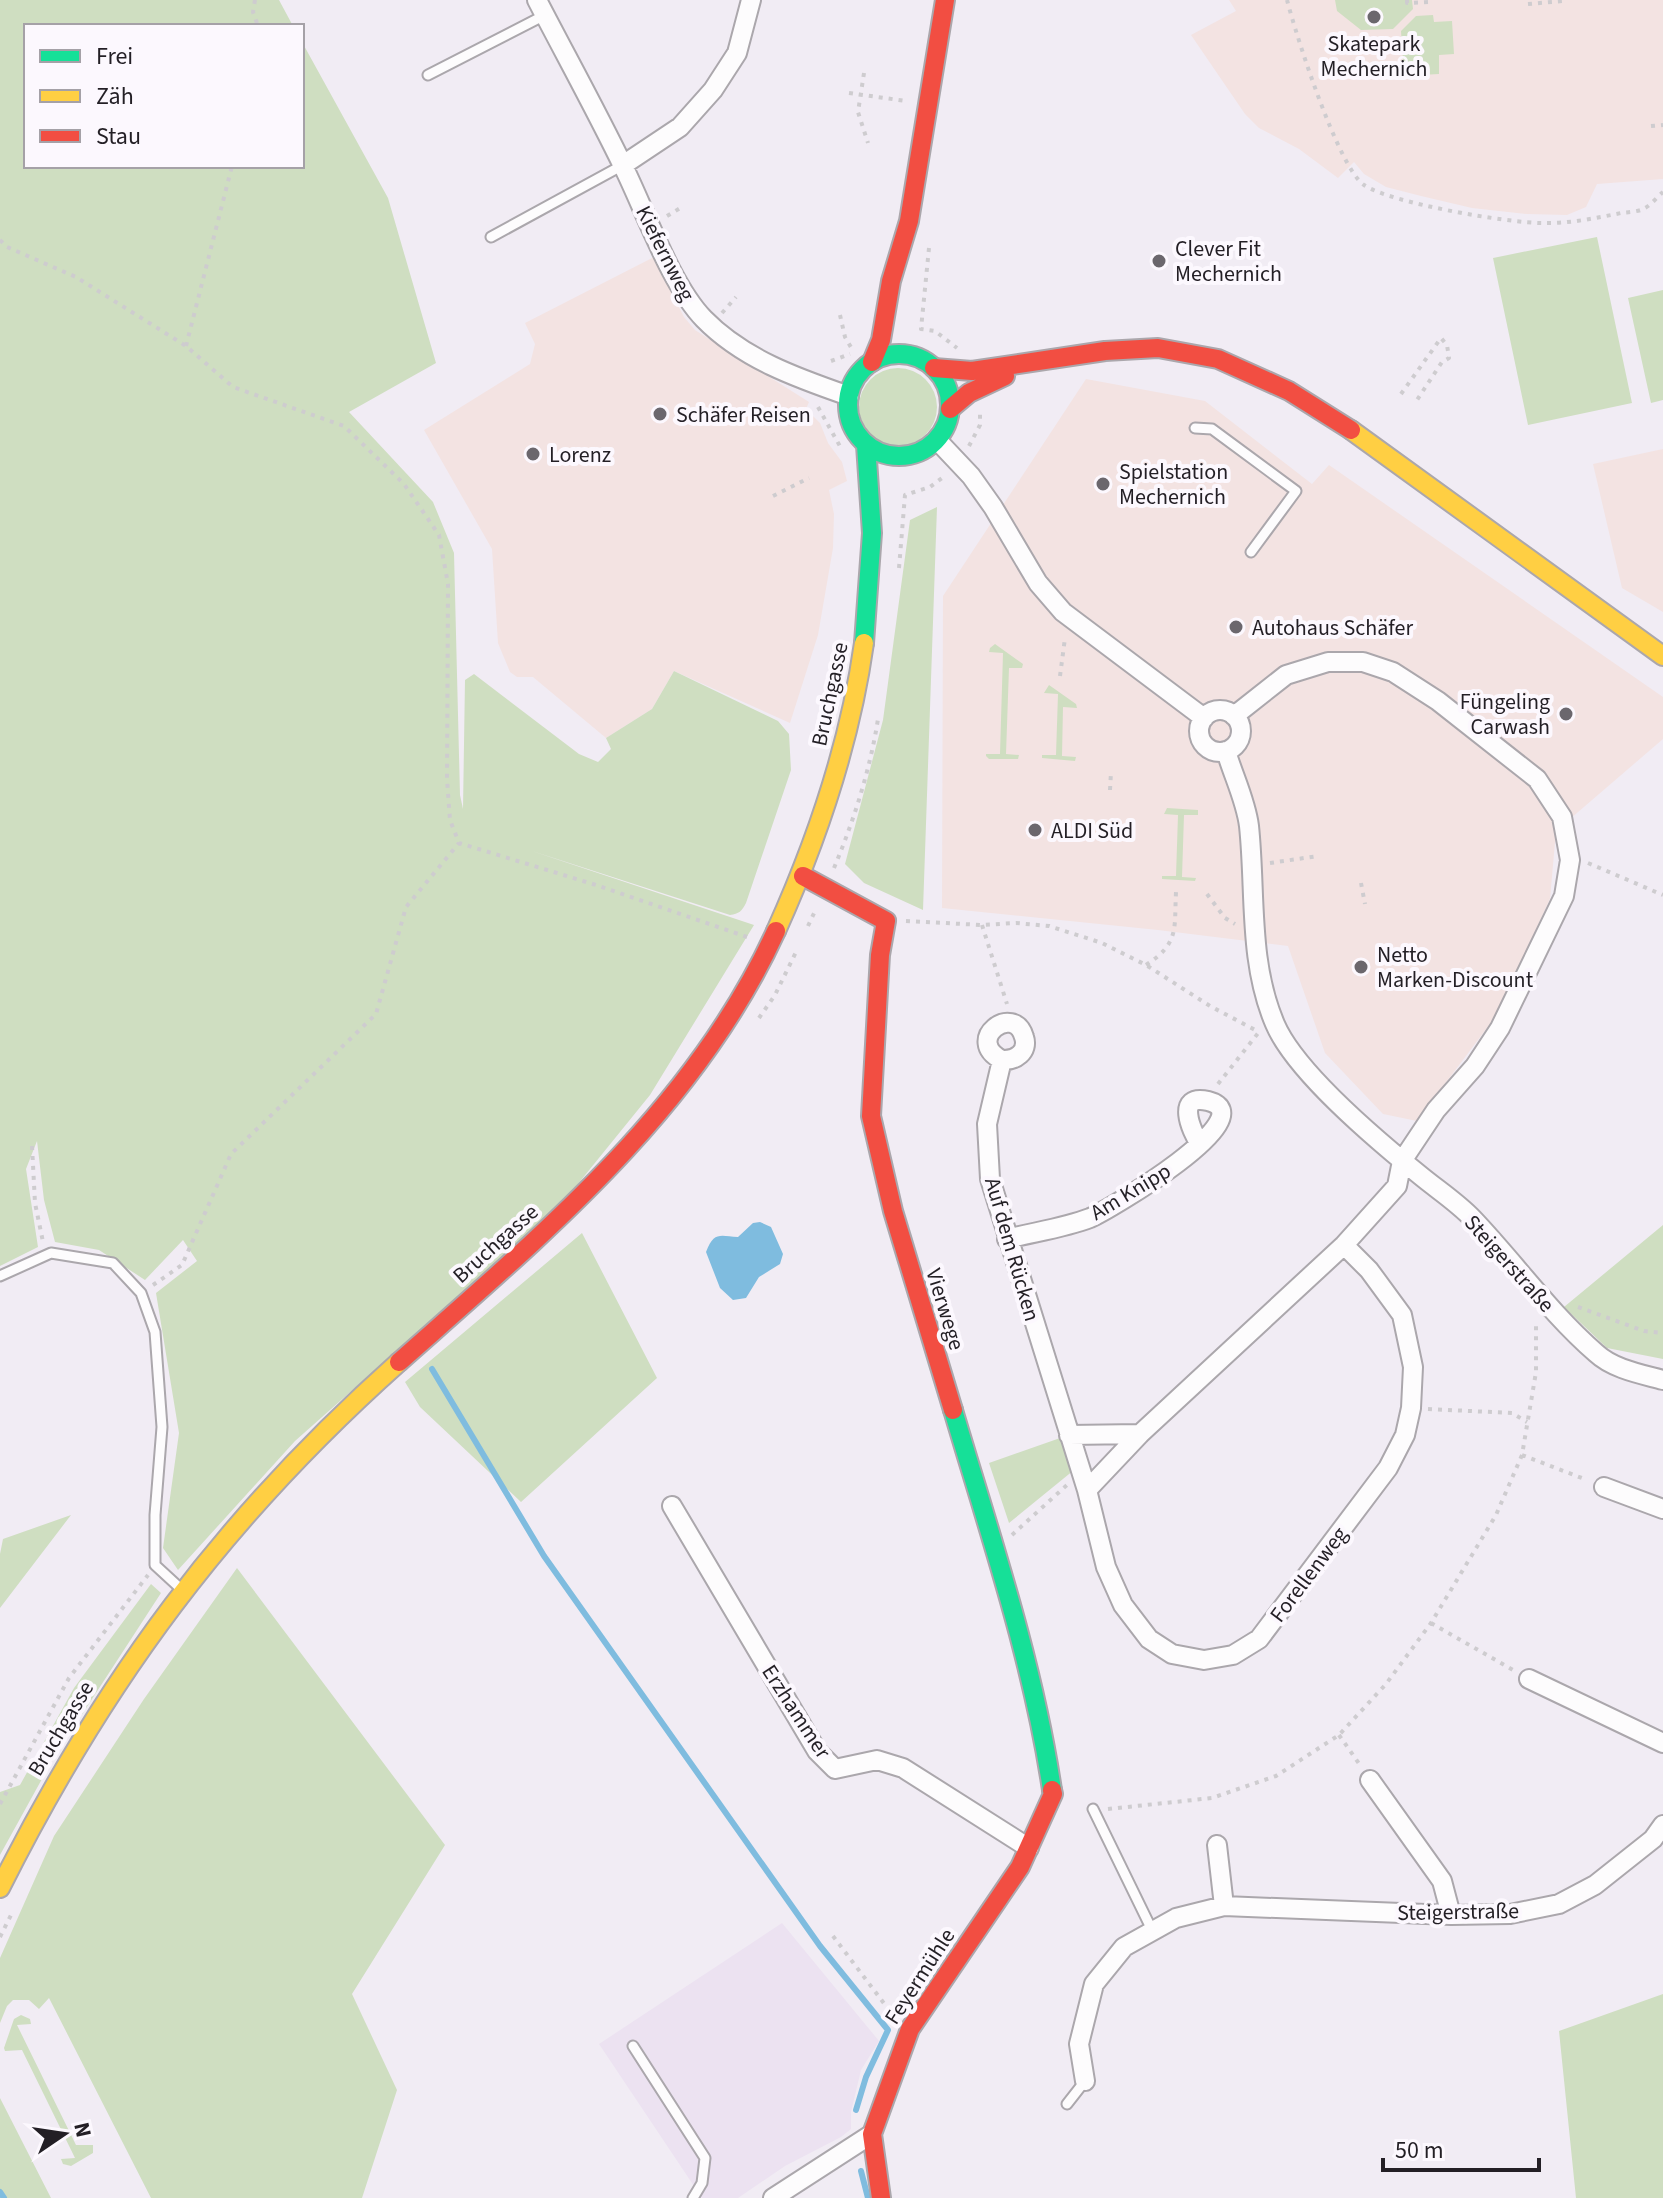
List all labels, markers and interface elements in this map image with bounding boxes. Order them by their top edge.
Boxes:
marker: Skatepark Mechernich [1365,8,1383,26]
legend [24,24,304,168]
place label: Skatepark Mechernich [1321,28,1427,85]
text: Frei [96,39,133,74]
text: Zäh [96,79,134,114]
text: Stau [96,119,141,154]
street label: Kiefernweg [627,200,703,307]
place label: Clever Fit Mechernich [1175,233,1282,290]
marker: Clever Fit Mechernich [1150,252,1168,270]
place label: Schäfer Reisen [676,399,811,431]
marker: Schäfer Reisen [651,405,669,423]
place label: Lorenz [549,439,611,471]
marker: Lorenz [524,445,542,463]
place label: Spielstation Mechernich [1119,456,1228,513]
marker: Spielstation Mechernich [1094,475,1112,493]
place label: Autohaus Schäfer [1252,612,1413,644]
marker: Autohaus Schäfer [1227,618,1245,636]
street label: Bruchgasse [803,639,857,749]
place label: Füngeling Carwash [1460,686,1550,743]
marker: Füngeling Carwash [1557,705,1575,723]
place label: ALDI Süd [1051,815,1133,847]
marker: ALDI Süd [1026,821,1044,839]
place label: Netto Marken-Discount [1377,939,1534,996]
marker: Netto Marken-Discount [1352,958,1370,976]
street label: Am Knipp [1084,1155,1177,1229]
street label: Auf dem Rücken [976,1174,1048,1325]
street label: Bruchgasse [446,1196,546,1291]
street label: Steigerstraße [1457,1208,1562,1320]
street label: Vierwege [917,1265,973,1354]
street label: Forellenweg [1262,1520,1355,1629]
street label: Erzhammer [754,1658,839,1765]
street label: Bruchgasse [20,1675,102,1782]
street label: Steigerstraße [1397,1895,1519,1929]
street label: Feyermühle [877,1922,963,2031]
north arrow [24,2094,104,2174]
text: N [65,2119,100,2140]
scale bar [1383,2122,1539,2172]
text: 50 m [1395,2133,1444,2168]

